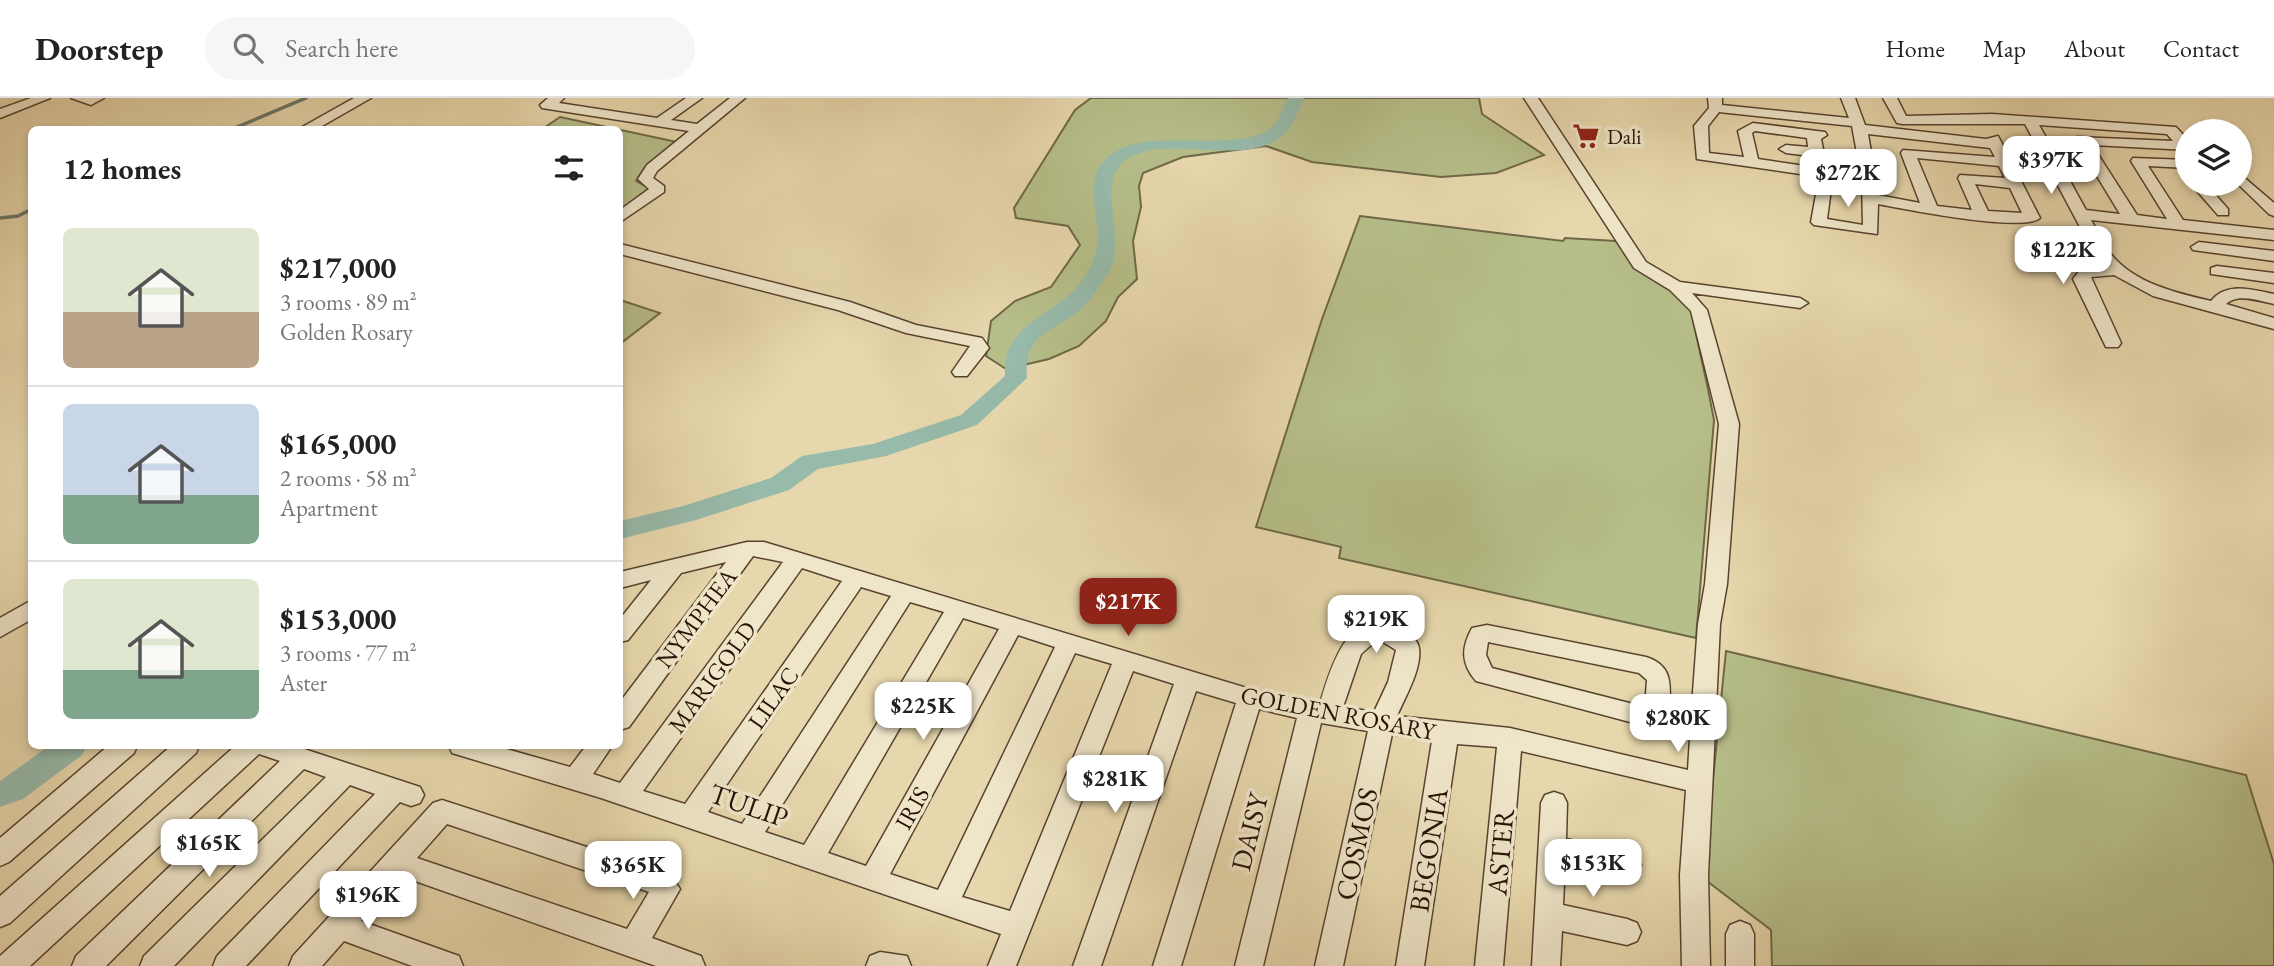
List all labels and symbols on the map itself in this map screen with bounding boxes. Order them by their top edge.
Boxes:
supermarket icon: Dali [1571,121,1601,151]
place label: Dali [1607,123,1641,150]
pin: $397K [2002,136,2100,196]
pin: $272K [1799,150,1897,209]
pin: $122K [2014,226,2112,286]
street label: NYMPHEA [648,562,744,674]
pin: $217K [1079,578,1177,638]
pin: $219K [1327,596,1425,655]
street label: MARIGOLD [661,615,763,739]
street label: LILAC [740,661,806,735]
street label: GOLDEN ROSARY [1238,679,1439,747]
pin: $225K [874,682,972,742]
pin: $280K [1629,694,1727,754]
pin: $281K [1066,756,1164,815]
street label: TULIP [705,775,793,835]
street label: IRIS [888,781,936,835]
street label: COSMOS [1327,785,1385,903]
street label: BEGONIA [1400,785,1456,915]
street label: DAISY [1222,788,1276,874]
street label: ASTER [1478,806,1522,898]
pin: $165K [160,820,258,879]
pin: $153K [1544,840,1642,899]
pin: $365K [584,842,682,901]
pin: $196K [319,872,417,931]

